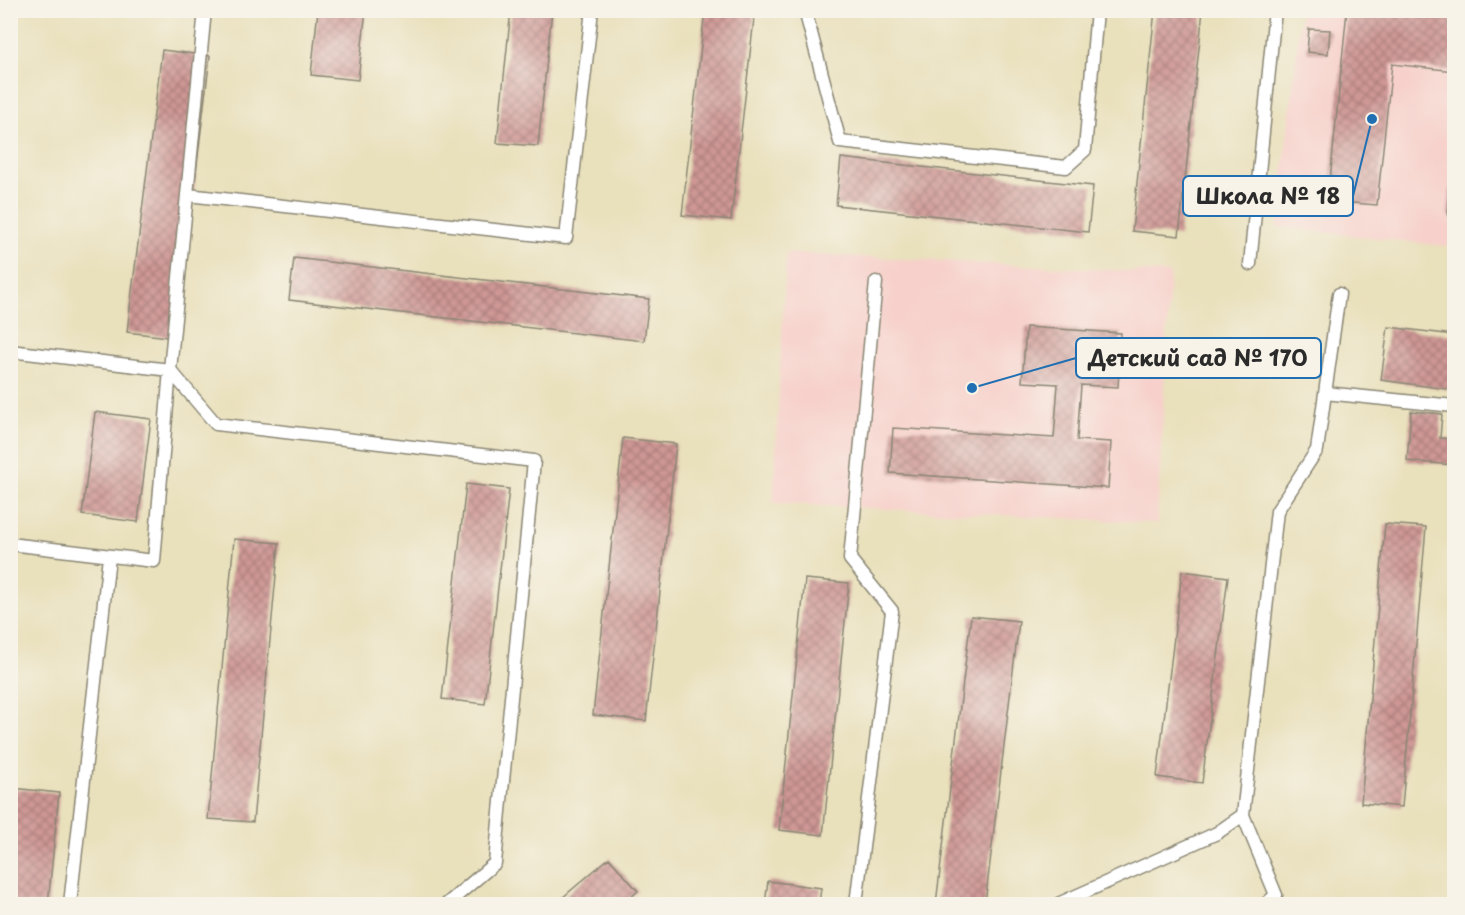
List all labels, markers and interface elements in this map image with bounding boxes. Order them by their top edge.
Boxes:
callout: Школа № 18 [1183,176,1353,216]
text: Школа № 18 [1196,178,1340,211]
callout: Детский сад № 170 [1076,338,1321,378]
text: Детский сад № 170 [1087,340,1308,373]

